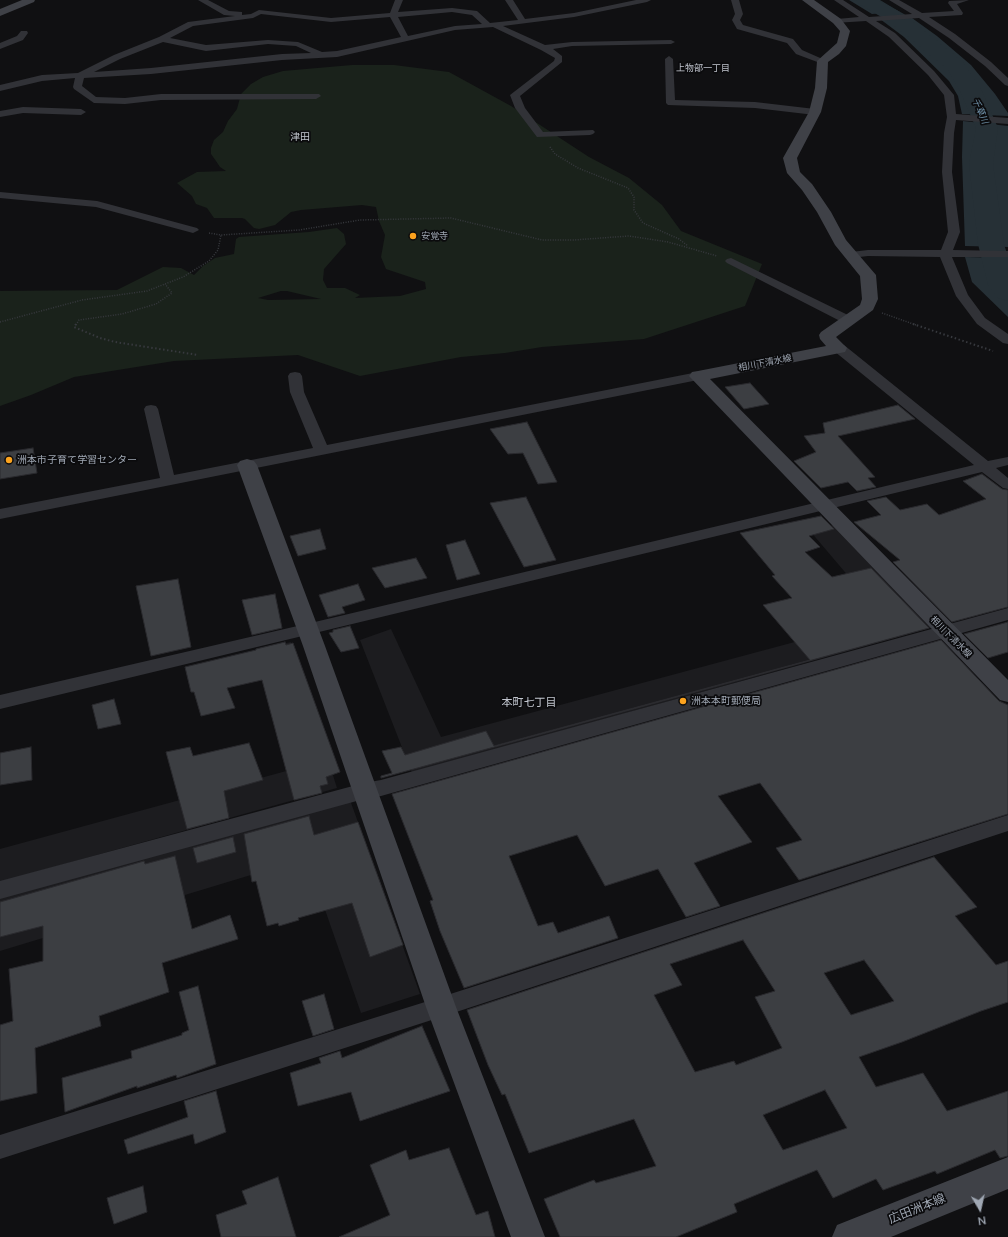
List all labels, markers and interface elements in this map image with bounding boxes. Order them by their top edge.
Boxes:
district label: 上物部一丁目 [676,63,730,73]
water label: 千草川 [970,96,990,126]
district label: 津田 [290,131,310,143]
marker: 安覚寺 [408,231,418,241]
place label: 安覚寺 [421,231,448,241]
street label: 相川下清水線 [737,353,793,373]
place label: 洲本市子育て学習センター [17,454,137,466]
marker: 洲本市子育て学習センター [4,455,14,465]
street label: 相川下清水線 [928,614,974,660]
place label: 洲本本町郵便局 [691,695,761,707]
district label: 本町七丁目 [502,696,556,710]
marker: 洲本本町郵便局 [678,696,688,706]
north arrow [960,1189,1000,1229]
street label: 広田洲本線 [886,1191,948,1227]
text: N [977,1213,987,1228]

